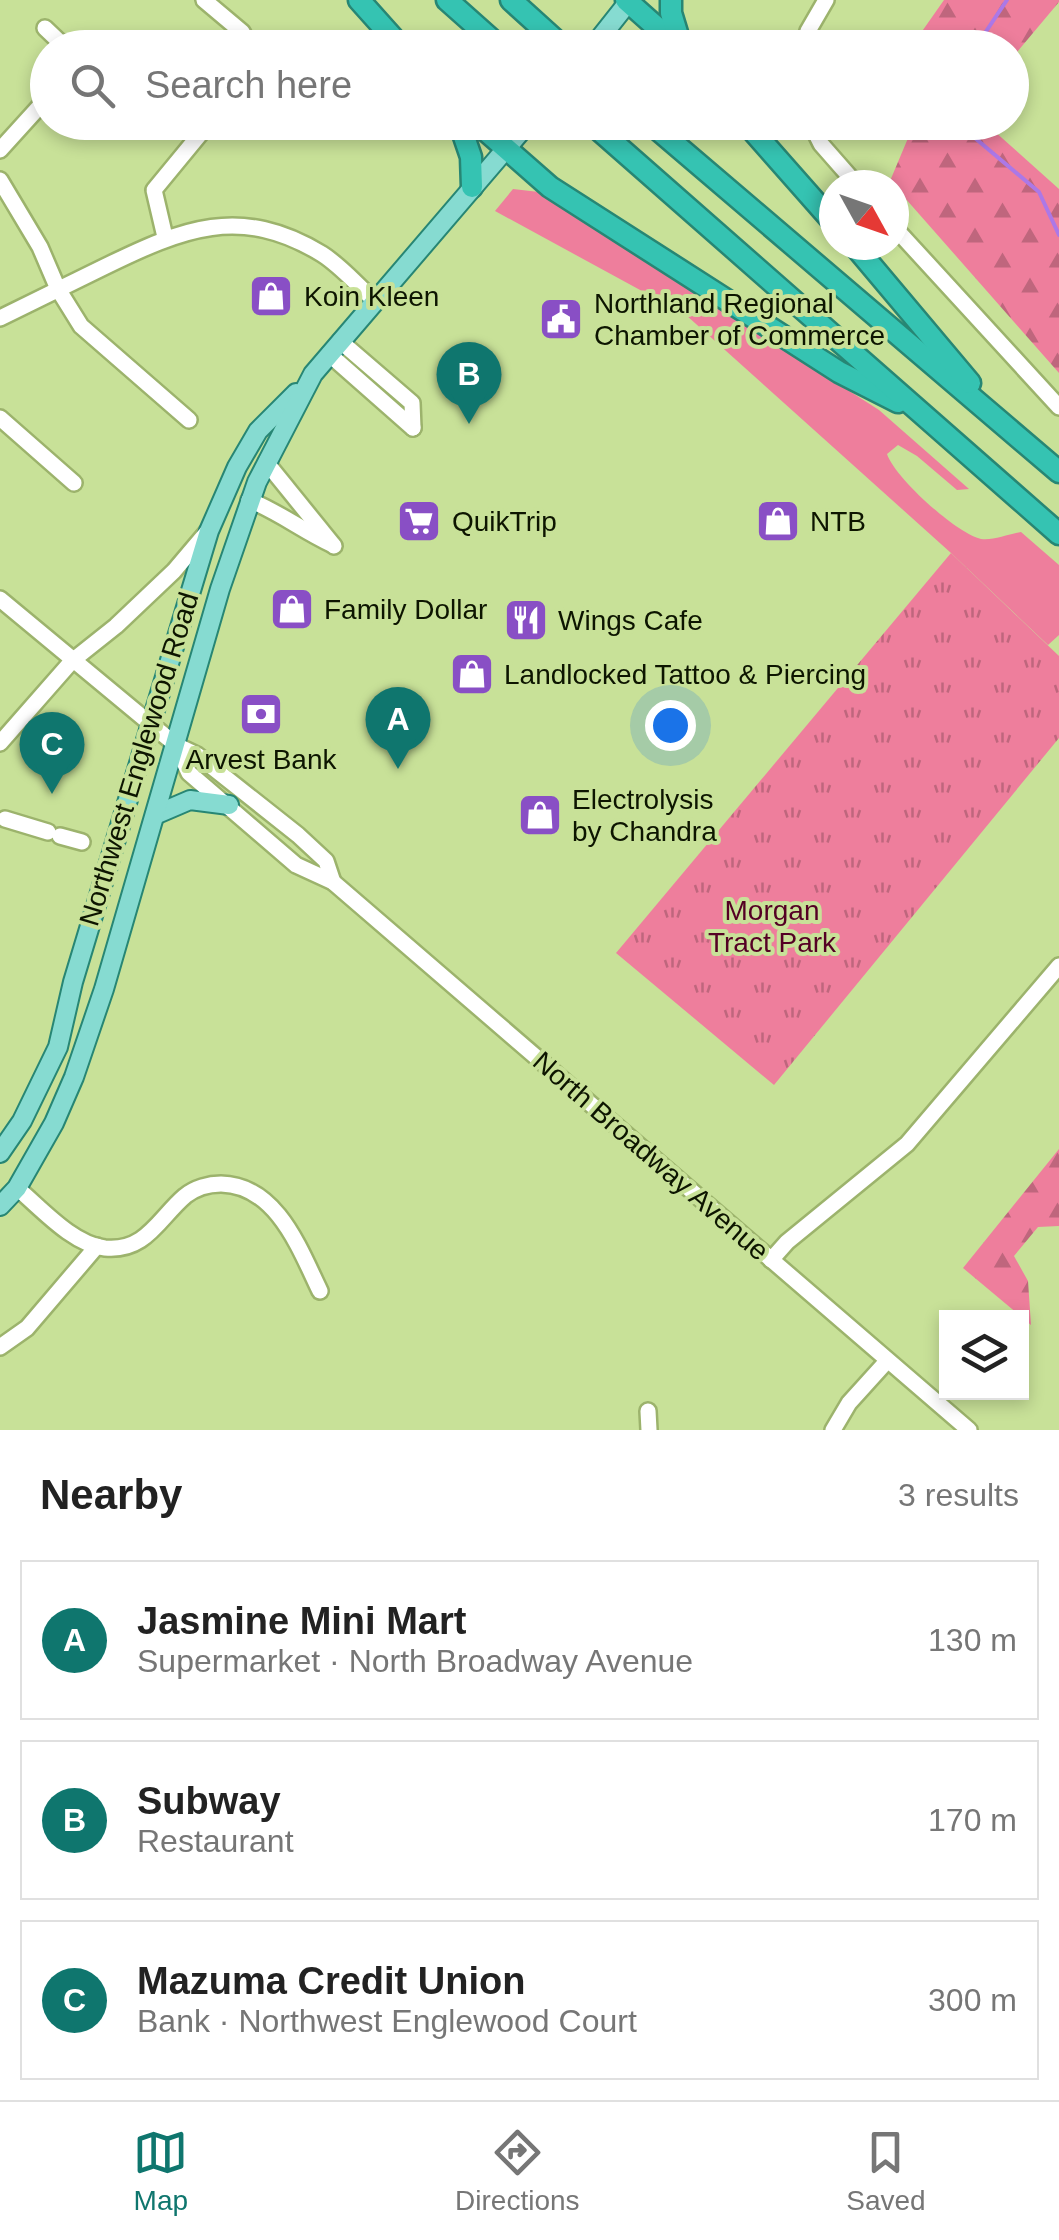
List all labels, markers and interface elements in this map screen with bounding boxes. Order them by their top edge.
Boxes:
search box [30,30,1029,140]
icon: search [65,58,120,113]
text: Search here [145,64,352,106]
north arrow [819,170,909,260]
shop icon: Koin Kleen [248,273,294,319]
place label: Koin Kleen [304,281,439,312]
place label: Northland Regional Chamber of Commerce [594,288,885,351]
public building icon: Northland Regional Chamber of Commerce [538,296,584,342]
pin: B [436,342,502,424]
supermarket icon: QuikTrip [396,498,442,544]
shop icon: NTB [755,498,801,544]
place label: QuikTrip [452,506,557,537]
place label: NTB [810,506,866,537]
shop icon: Family Dollar [269,586,315,632]
street label: Northwest Englewood Road [73,589,205,929]
place label: Family Dollar [324,594,487,625]
restaurant icon: Wings Cafe [503,597,549,643]
place label: Wings Cafe [558,605,703,636]
shop icon: Landlocked Tattoo & Piercing [449,651,495,697]
place label: Landlocked Tattoo & Piercing [504,659,866,690]
pin: A [366,686,430,769]
bank icon: Arvest Bank [238,691,284,737]
your location [645,700,696,751]
pin: C [20,712,84,794]
place label: Arvest Bank [186,744,337,775]
place label: Electrolysis by Chandra [572,784,717,847]
shop icon: Electrolysis by Chandra [517,792,563,838]
park label: Morgan Tract Park [708,895,837,958]
street label: North Broadway Avenue [527,1045,775,1267]
map controls [939,1310,1029,1400]
button: layers [939,1310,1029,1400]
text: Nearby [40,1471,182,1518]
text: 3 results [898,1477,1019,1513]
text: Jasmine Mini Mart [137,1600,466,1642]
text: A [63,1622,86,1658]
text: 130 m [928,1622,1017,1658]
text: Supermarket · North Broadway Avenue [137,1643,693,1679]
text: Subway [137,1780,281,1822]
text: B [63,1802,86,1838]
text: 170 m [928,1802,1017,1838]
text: Restaurant [137,1823,294,1859]
text: Mazuma Credit Union [137,1960,525,2002]
text: C [63,1982,86,2018]
text: 300 m [928,1982,1017,2018]
text: Bank · Northwest Englewood Court [137,2003,637,2039]
tab: Map [133,2125,188,2217]
tab: Directions [455,2125,580,2217]
tab: Saved [846,2125,926,2217]

